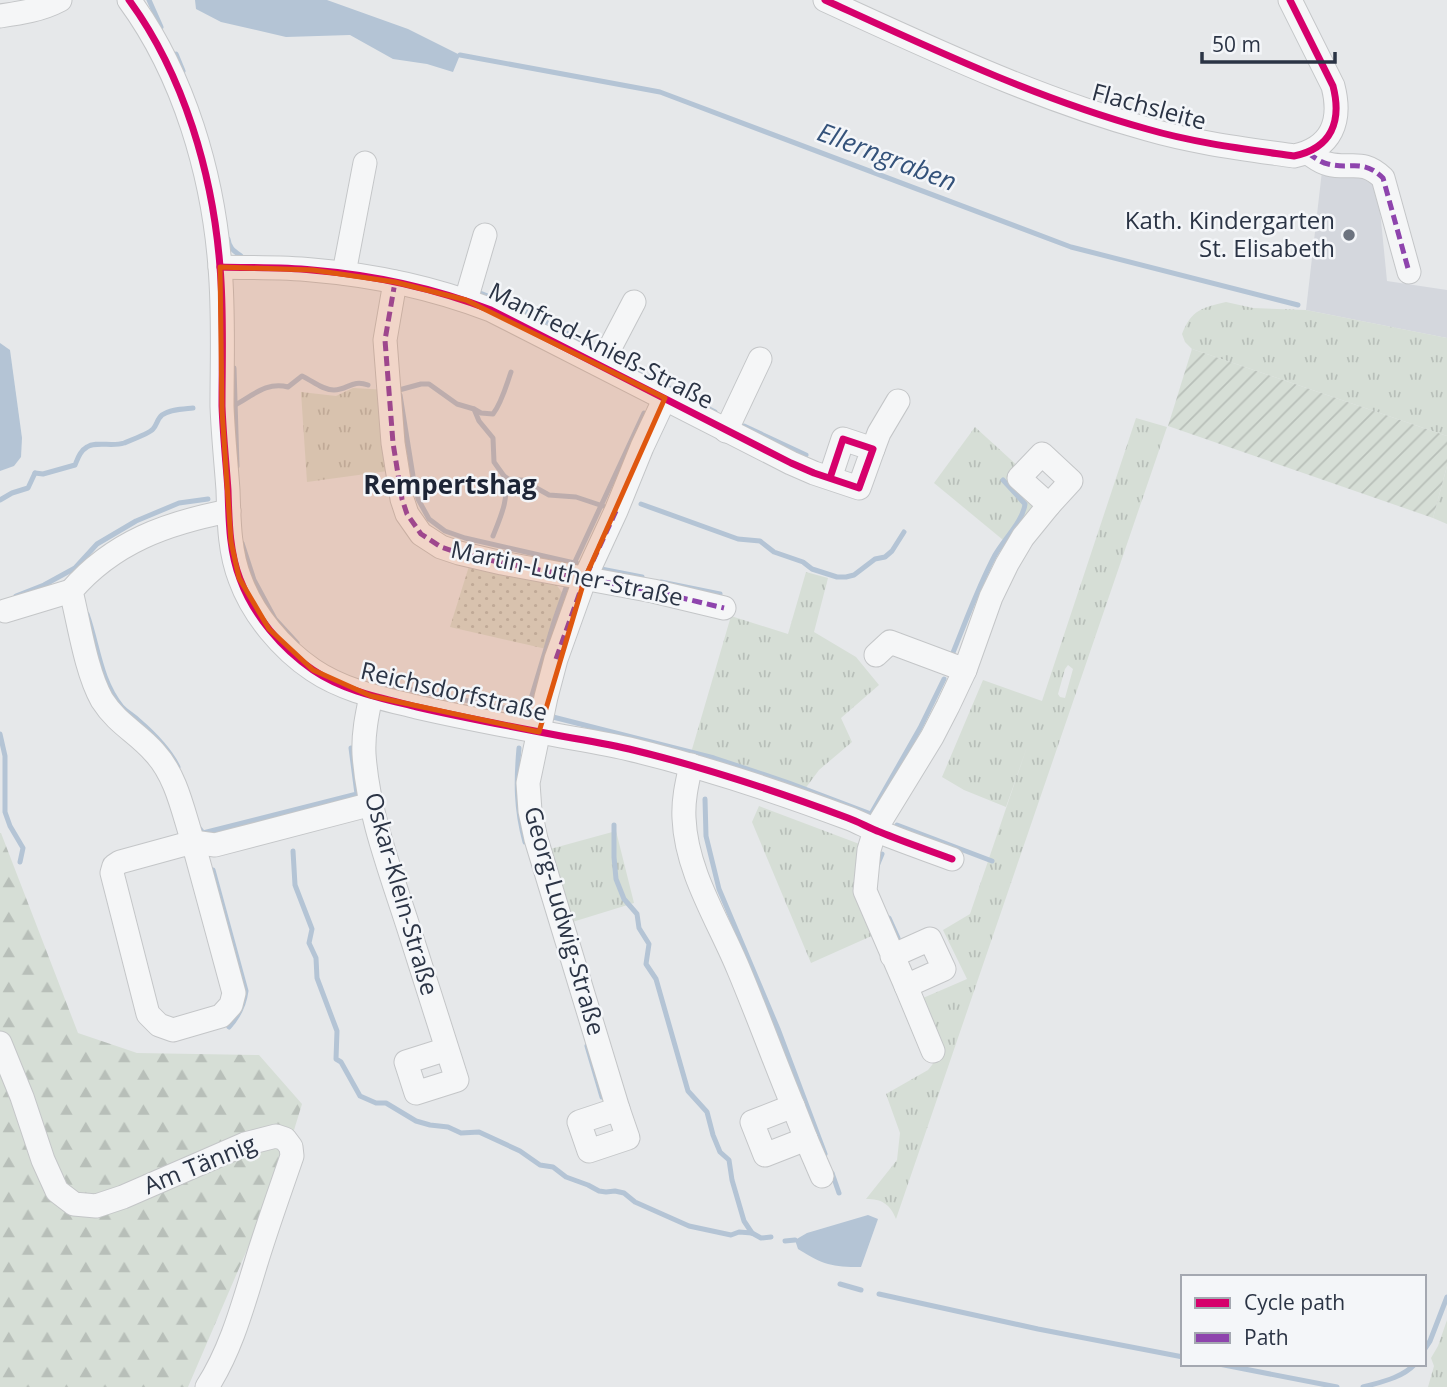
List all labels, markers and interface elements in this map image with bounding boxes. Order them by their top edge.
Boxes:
scale bar [1202,21,1335,65]
text: 50 m [1212,30,1261,58]
street label: Flachsleite [1089,74,1210,137]
water label: Ellerngraben [813,113,962,199]
place label: Kath. Kindergarten St. Elisabeth [1125,203,1335,264]
marker: Kath. Kindergarten St. Elisabeth [1341,227,1357,243]
street label: Manfred-Knieß-Straße [484,274,720,416]
district label: Rempertshag [363,466,537,502]
street label: Martin-Luther-Straße [448,532,686,613]
street label: Reichsdorfstraße [358,653,551,728]
street label: Oskar-Klein-Straße [358,788,447,999]
street label: Georg-Ludwig-Straße [517,802,614,1039]
street label: Am Tännig [138,1126,261,1201]
legend [1181,1275,1426,1366]
text: Cycle path [1244,1288,1345,1316]
text: Path [1244,1323,1289,1351]

